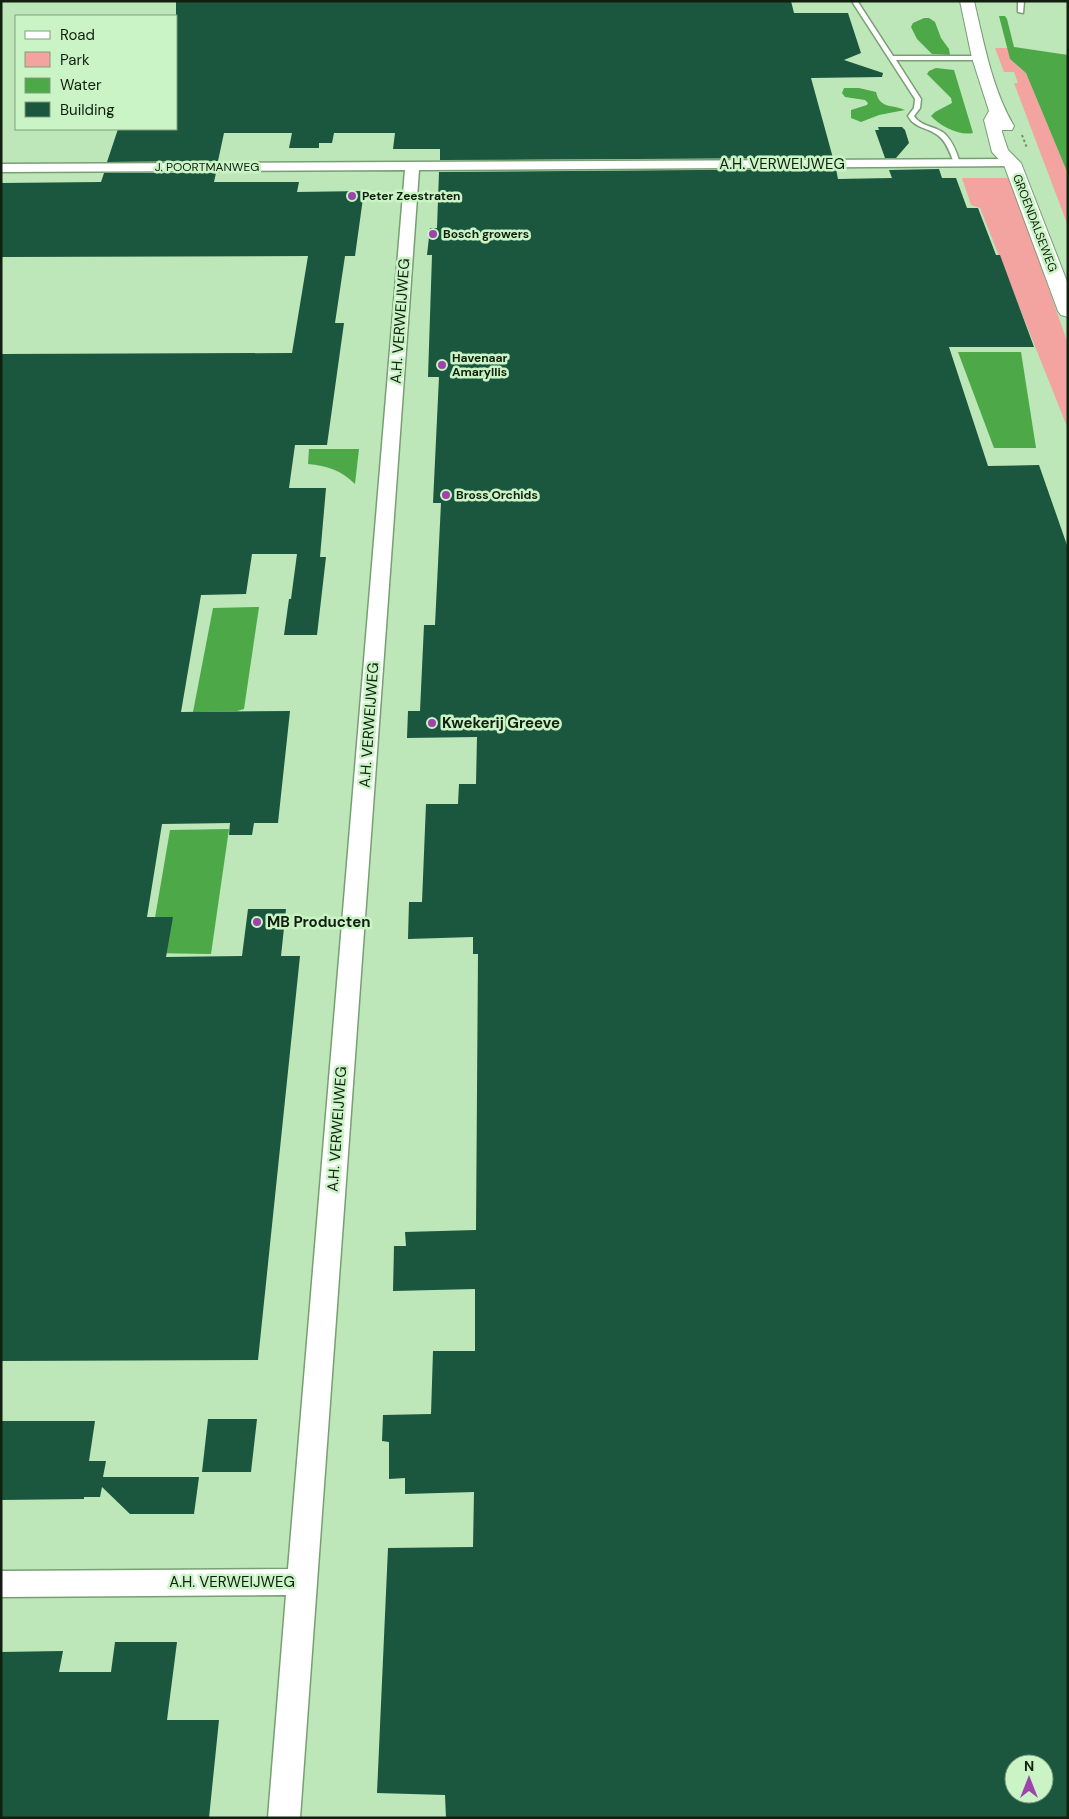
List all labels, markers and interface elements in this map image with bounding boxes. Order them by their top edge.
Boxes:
legend [15,15,178,130]
text: Road [60,25,95,45]
text: Park [60,50,90,70]
text: Water [60,75,102,95]
text: Building [60,100,115,120]
street label: A.H. VERWEIJWEG [719,154,845,174]
street label: J. POORTMANWEG [155,159,259,175]
street label: GROENDALSEWEG [1009,172,1061,274]
place label: Peter Zeestraten [362,188,461,204]
marker: Peter Zeestraten [346,190,358,202]
place label: Bosch growers [443,226,529,242]
marker: Bosch growers [427,228,439,240]
street label: A.H. VERWEIJWEG [386,258,414,384]
place label: Havenaar Amaryllis [452,350,508,380]
marker: Havenaar Amaryllis [436,359,448,371]
place label: Bross Orchids [456,487,538,503]
marker: Bross Orchids [440,489,452,501]
street label: A.H. VERWEIJWEG [355,662,383,788]
place label: Kwekerij Greeve [442,713,560,733]
marker: Kwekerij Greeve [426,717,438,729]
place label: MB Producten [267,912,370,932]
marker: MB Producten [251,916,263,928]
street label: A.H. VERWEIJWEG [323,1066,351,1192]
street label: A.H. VERWEIJWEG [169,1572,295,1592]
north arrow [1004,1754,1054,1804]
text: N [1024,1757,1034,1775]

